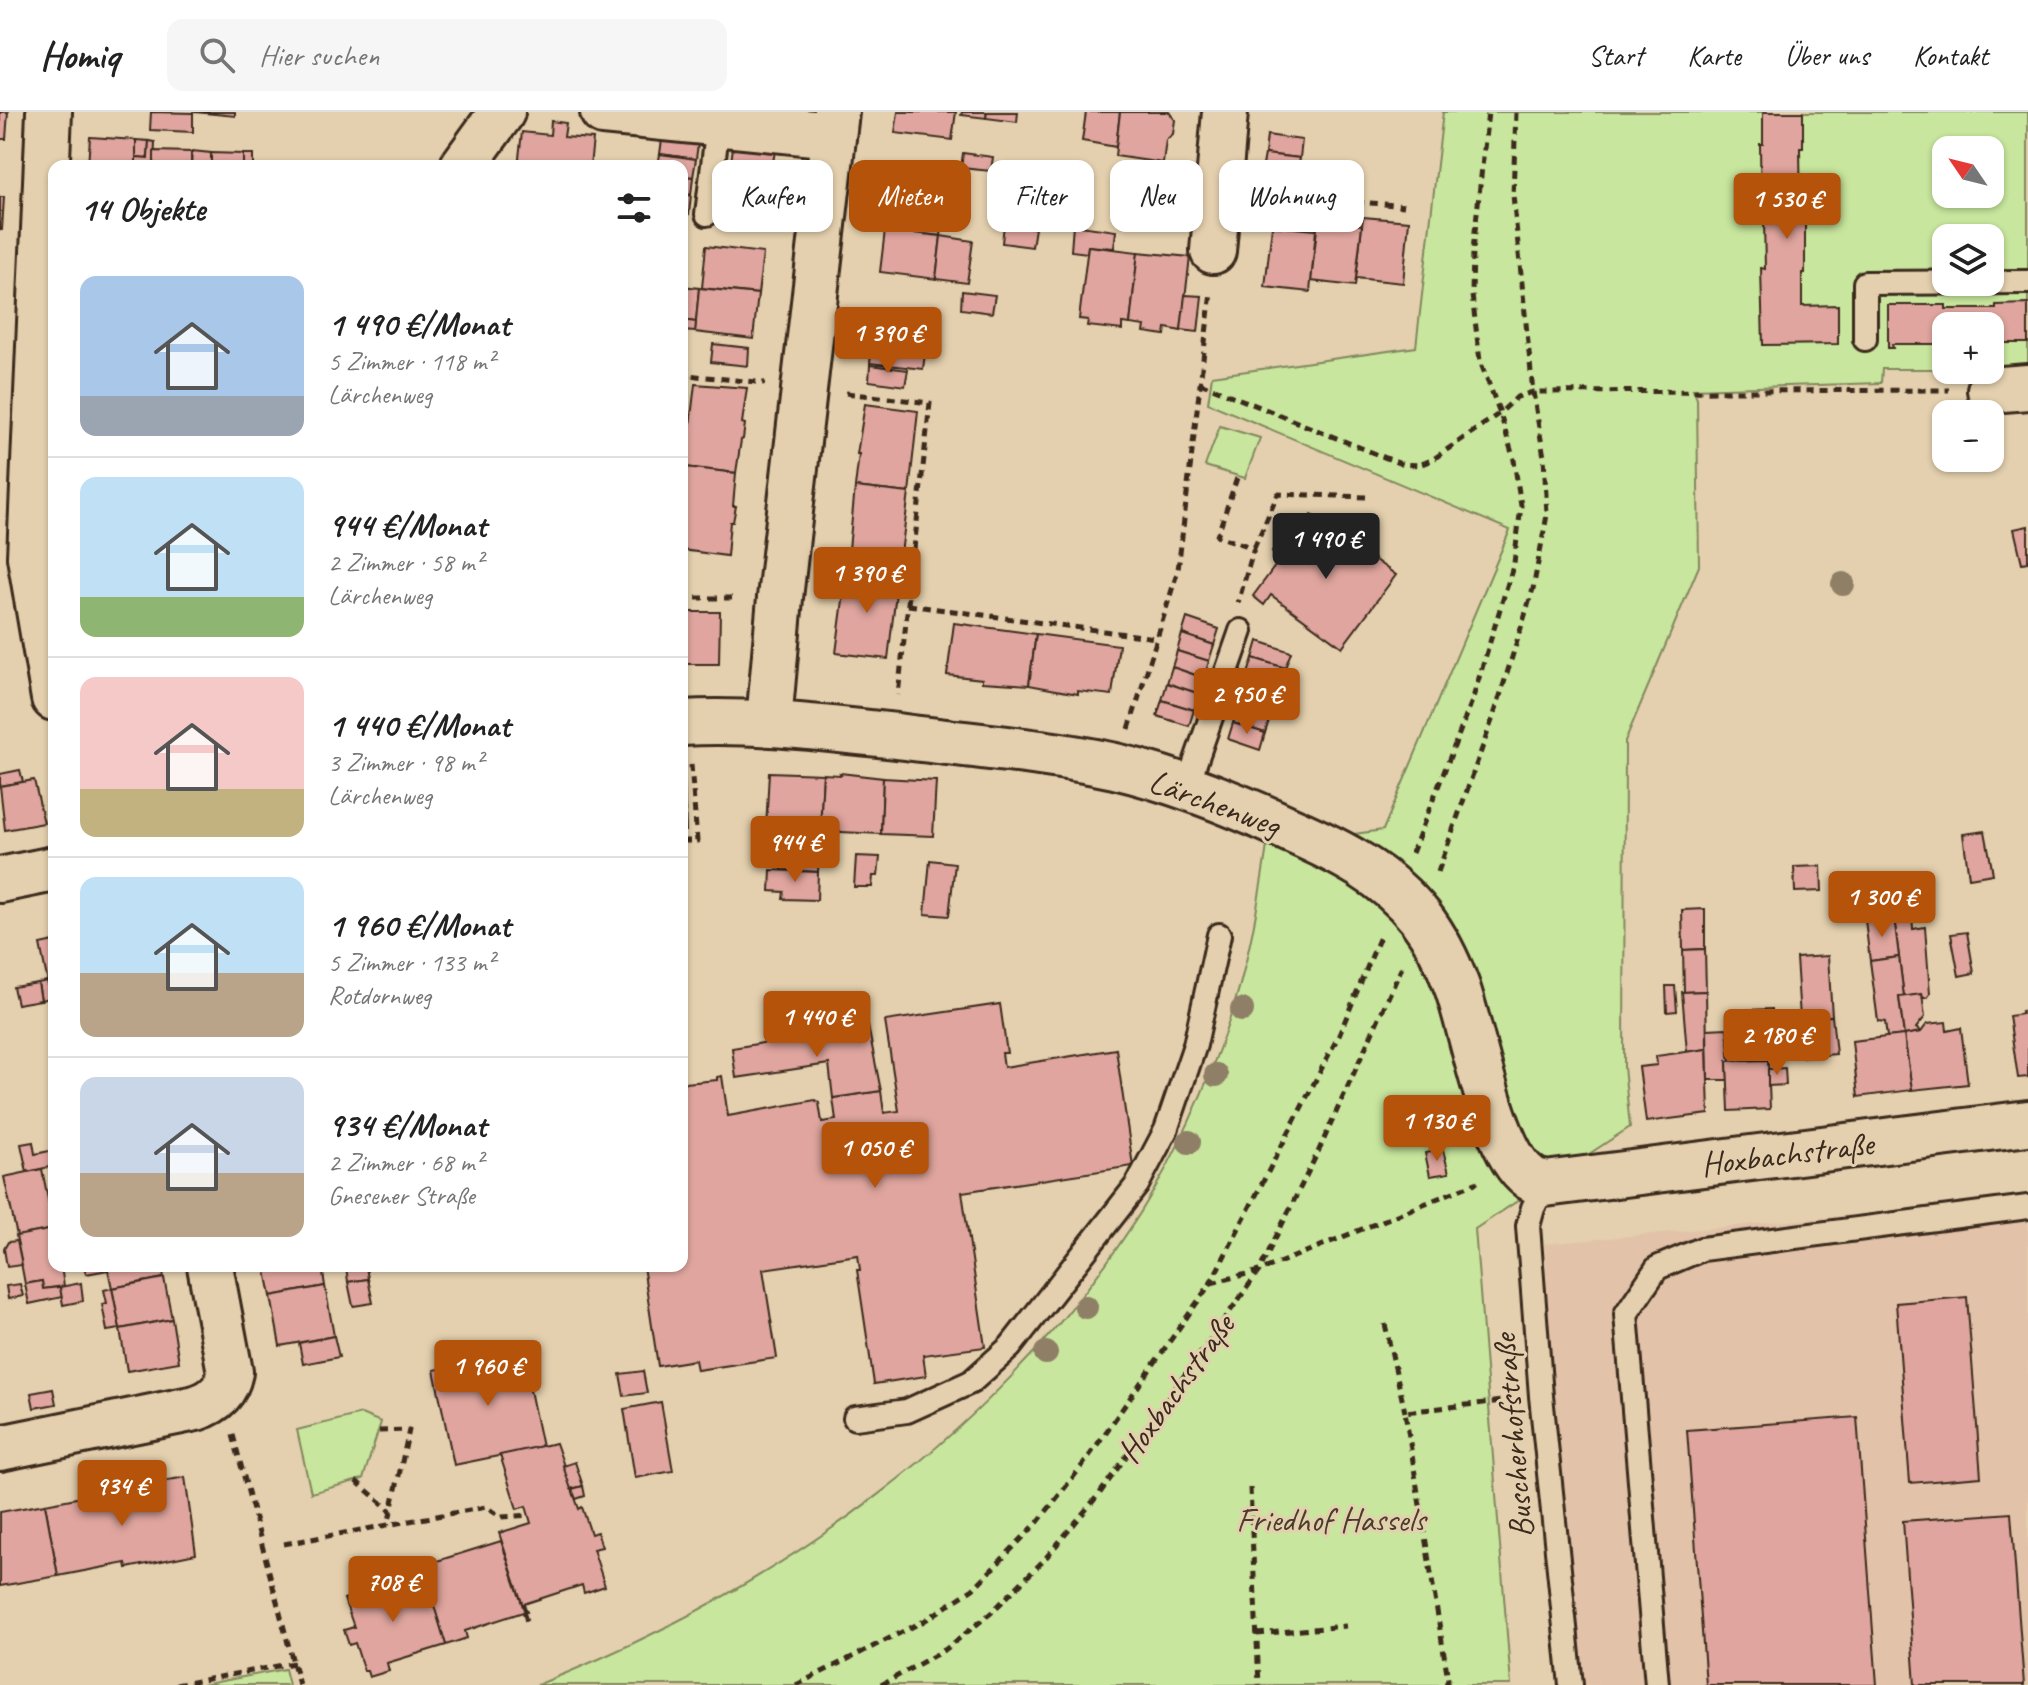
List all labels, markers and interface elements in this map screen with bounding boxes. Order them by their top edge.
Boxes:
search box [167,19,727,91]
text: Homiq [40,32,119,79]
icon: search [195,33,239,77]
text: Hier suchen [259,36,379,74]
text: Start [1588,38,1643,73]
text: Karte [1687,38,1741,73]
text: Über uns [1785,38,1869,73]
text: Kontakt [1913,38,1988,73]
north arrow [1932,136,2004,208]
map controls [1932,136,2004,472]
chip: Kaufen [712,160,833,232]
chip: Mieten [849,160,971,232]
chip: Filter [987,160,1094,232]
chip: Neu [1110,160,1203,232]
chip: Wohnung [1219,160,1364,232]
pin: 1 530 € [1713,173,1861,241]
text: 1 530 € [1752,182,1822,215]
icon: filters [612,186,656,230]
text: 14 Objekte [80,187,205,230]
button: layers [1932,224,2004,296]
text: 1 490 €/Monat [328,302,510,345]
pin: 1 390 € [814,307,962,375]
icon: home [144,308,240,404]
button: + [1932,312,2004,384]
text: 1 390 € [853,316,923,349]
text: 5 Zimmer · 118 m² [328,345,494,378]
text: Lärchenweg [328,378,432,411]
button: − [1932,400,2004,472]
text: 944 €/Monat [328,503,486,546]
icon: home [144,509,240,605]
pin: 1 490 € [1252,513,1400,581]
text: 1 490 € [1291,522,1361,555]
text: 2 Zimmer · 58 m² [328,546,483,579]
pin: 1 390 € [793,547,941,615]
text: 1 390 € [832,556,902,589]
text: Lärchenweg [328,579,432,612]
pin: 2 950 € [1173,668,1321,736]
text: 2 950 € [1212,677,1282,710]
text: 1 440 €/Monat [328,703,510,746]
icon: home [144,709,240,805]
text: 3 Zimmer · 98 m² [328,746,483,779]
street label: Lärchenweg [1144,759,1288,847]
text: Lärchenweg [328,779,432,812]
pin: 944 € [739,816,851,884]
text: 944 € [769,825,821,858]
pin: 1 300 € [1808,871,1956,939]
text: 1 300 € [1846,880,1918,913]
text: 1 960 €/Monat [328,903,510,946]
icon: home [144,909,240,1005]
text: 5 Zimmer · 133 m² [328,946,494,979]
text: Rotdornweg [328,979,431,1012]
pin: 1 440 € [743,991,891,1059]
text: 1 440 € [781,1000,853,1033]
pin: 2 180 € [1703,1009,1851,1077]
text: 2 180 € [1741,1018,1813,1051]
pin: 1 130 € [1363,1095,1511,1163]
text: 934 €/Monat [328,1103,486,1146]
text: 1 130 € [1401,1104,1473,1137]
icon: home [144,1109,240,1205]
street label: Hoxbachstraße [1698,1121,1879,1185]
pin: 1 050 € [801,1122,949,1190]
text: 1 050 € [840,1131,910,1164]
text: 2 Zimmer · 68 m² [328,1146,483,1179]
text: Gnesener Straße [328,1179,475,1212]
street label: Hoxbachstraße [1107,1303,1245,1471]
street label: Buscherhofstraße [1482,1329,1543,1540]
pin: 1 960 € [414,1340,562,1408]
text: 1 960 € [452,1349,524,1382]
pin: 934 € [66,1460,178,1528]
text: 934 € [96,1469,148,1502]
park label: Friedhof Hassels [1236,1498,1428,1541]
pin: 708 € [337,1556,449,1624]
text: 708 € [367,1565,420,1598]

